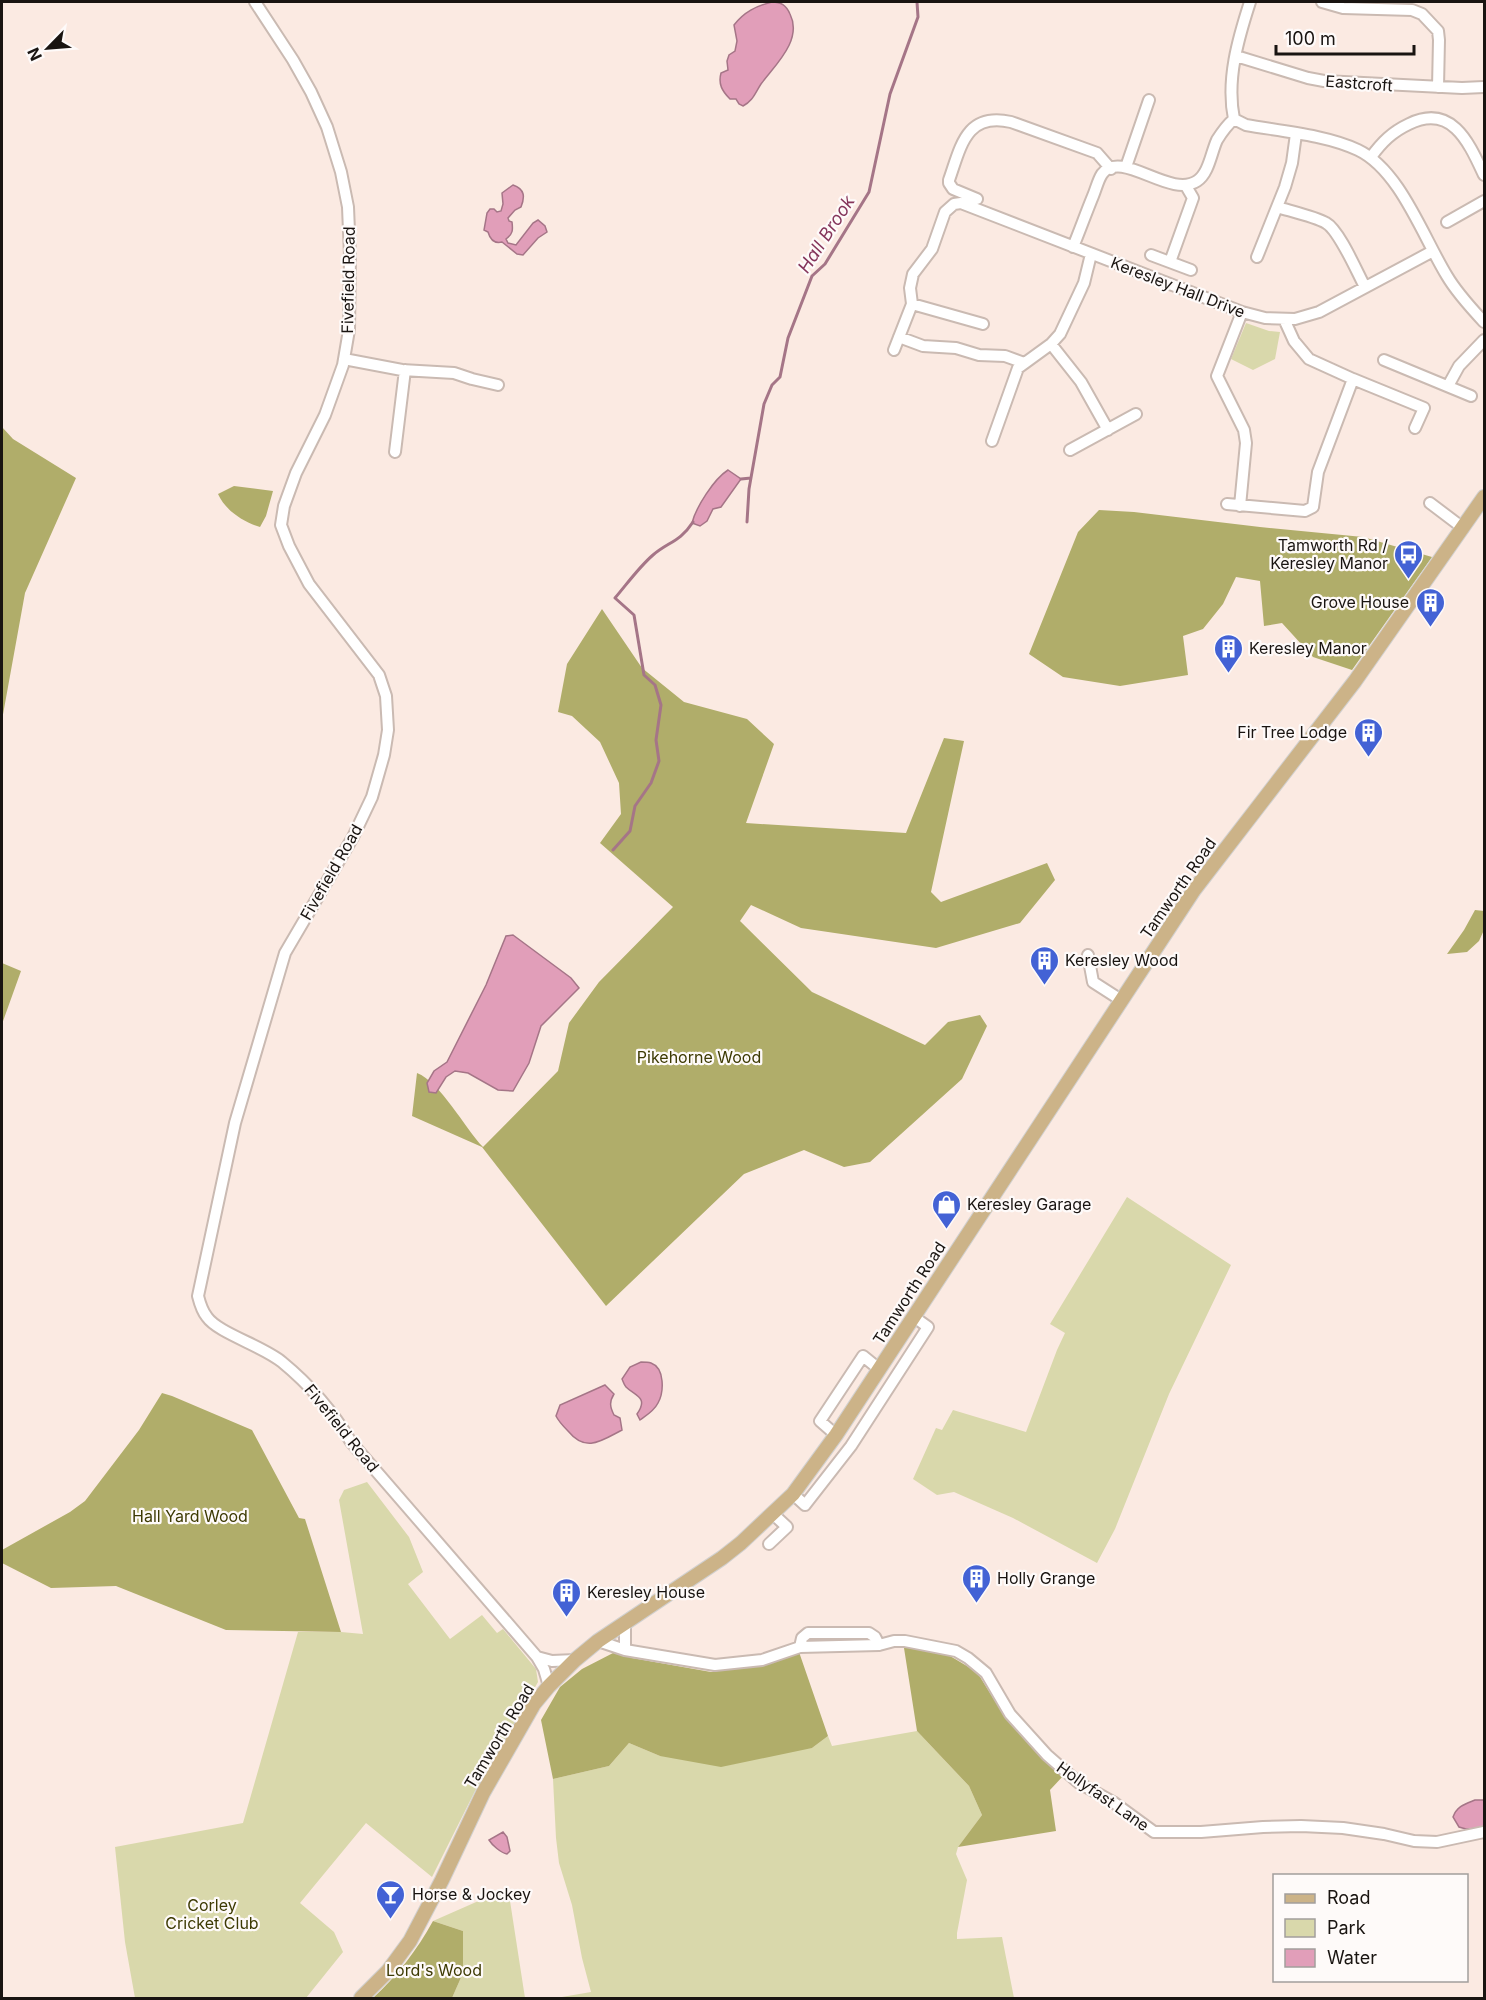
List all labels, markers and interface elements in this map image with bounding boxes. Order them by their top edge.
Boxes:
north arrow [18,18,78,78]
scale bar [1276,18,1414,56]
text: 100 m [1285,28,1336,49]
text: N [23,45,46,64]
street label: Eastcroft [1325,71,1393,95]
water label: Hall Brook [793,190,859,277]
street label: Fivefield Road [337,226,359,334]
street label: Keresley Hall Drive [1108,252,1248,322]
place label: Tamworth Rd / Keresley Manor [1270,535,1388,573]
bus stop icon: Tamworth Rd / Keresley Manor [1393,538,1425,580]
building icon: Grove House [1414,586,1446,628]
place label: Grove House [1311,592,1409,612]
building icon: Keresley Manor [1212,632,1244,674]
place label: Keresley Manor [1249,638,1367,658]
building icon: Fir Tree Lodge [1352,716,1384,758]
place label: Fir Tree Lodge [1237,722,1347,742]
street label: Fivefield Road [296,821,366,923]
street label: Tamworth Road [1136,834,1220,942]
building icon: Keresley Wood [1028,944,1060,986]
place label: Keresley Wood [1065,950,1178,970]
park label: Pikehorne Wood [637,1047,761,1067]
shop icon: Keresley Garage [930,1188,962,1230]
place label: Keresley Garage [967,1194,1091,1214]
street label: Tamworth Road [868,1238,950,1348]
street label: Fivefield Road [300,1380,384,1476]
park label: Hall Yard Wood [132,1506,248,1526]
building icon: Holly Grange [960,1562,992,1604]
place label: Holly Grange [997,1568,1095,1588]
building icon: Keresley House [550,1576,582,1618]
place label: Keresley House [587,1582,705,1602]
street label: Tamworth Road [460,1680,538,1792]
street label: Hollyfast Lane [1053,1757,1153,1835]
legend [1273,1874,1468,1982]
bar icon: Horse & Jockey [375,1878,407,1920]
place label: Horse & Jockey [412,1884,531,1904]
text: Road [1327,1887,1370,1908]
park label: Corley Cricket Club [165,1895,259,1933]
text: Park [1327,1917,1366,1938]
text: Water [1327,1947,1377,1968]
park label: Lord's Wood [386,1960,482,1980]

